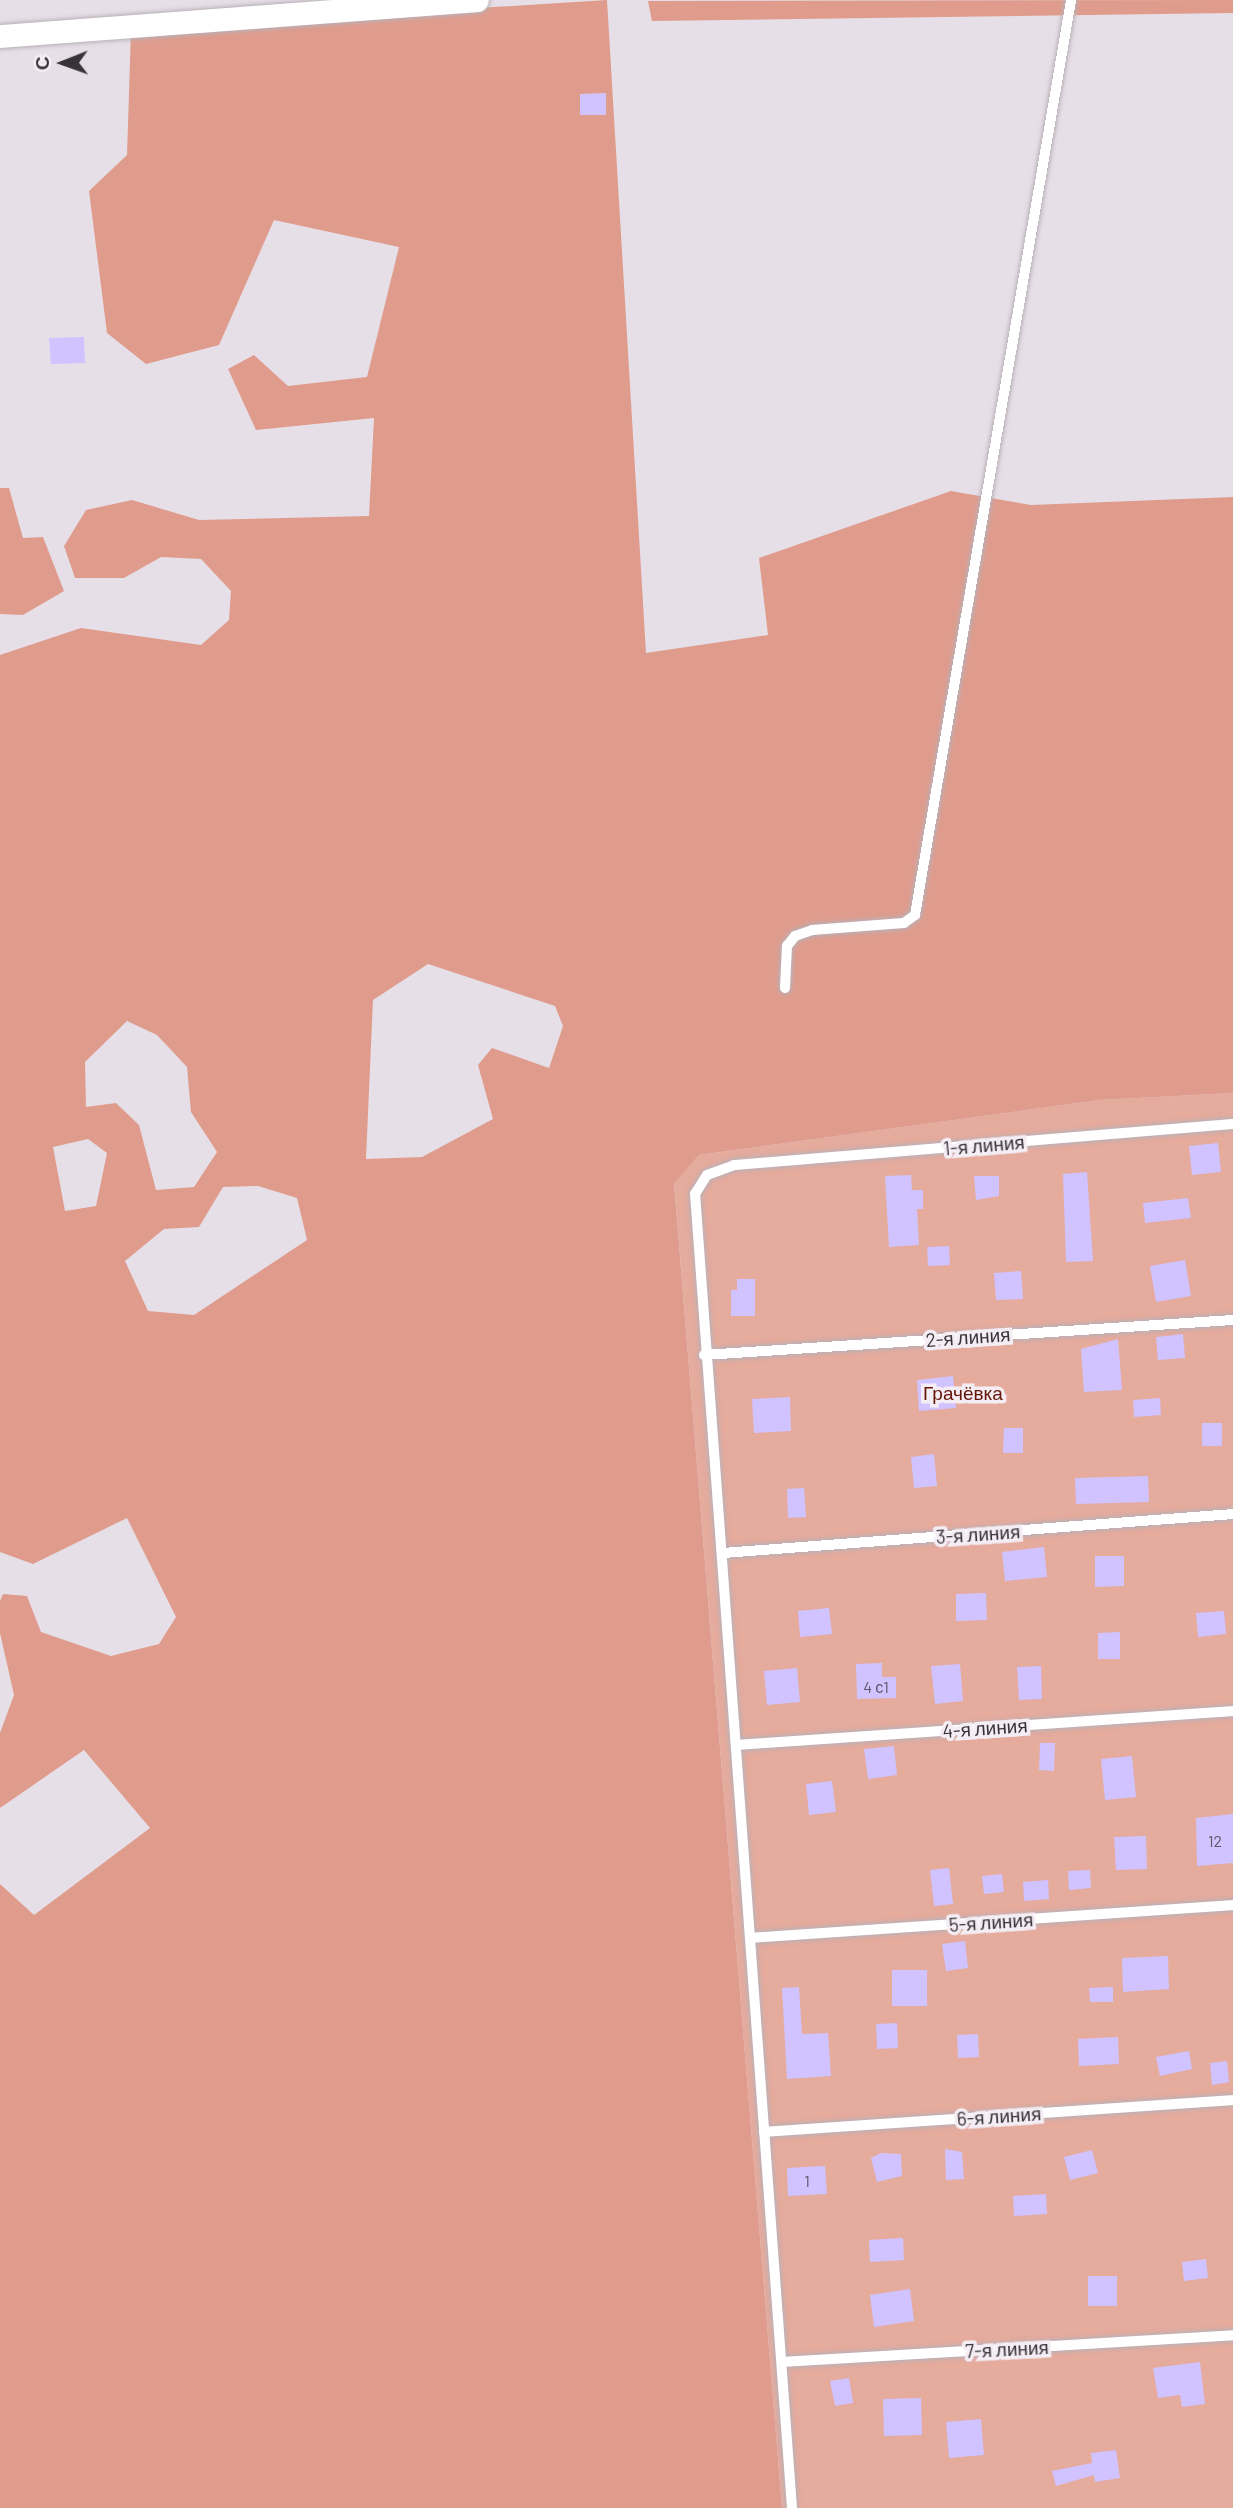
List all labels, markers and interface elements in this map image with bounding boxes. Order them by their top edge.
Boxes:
north arrow [28,28,98,98]
text: С [30,56,53,70]
street label: 1-я линия [943,1130,1025,1160]
street label: 2-я линия [925,1323,1011,1351]
park label: Грачёвка [923,1382,1003,1404]
street label: 3-я линия [935,1520,1021,1548]
house number: 4 с1 [863,1677,889,1697]
street label: 4-я линия [942,1714,1028,1742]
house number: 12 [1208,1831,1222,1851]
street label: 5-я линия [948,1908,1034,1936]
street label: 6-я линия [956,2102,1042,2130]
house number: 1 [804,2171,810,2191]
street label: 7-я линия [965,2335,1049,2363]

